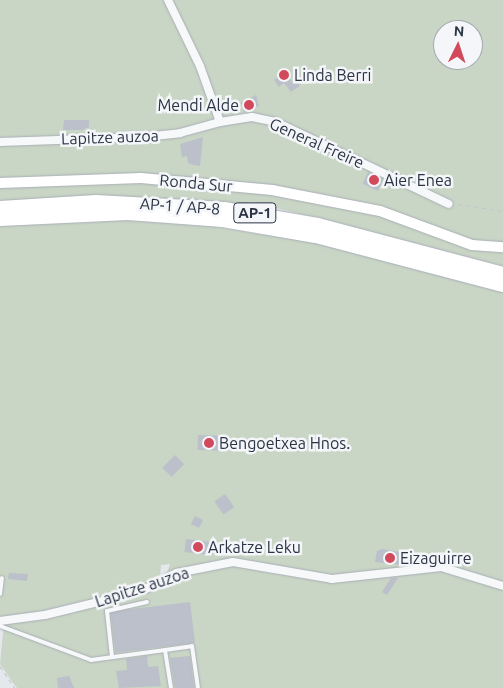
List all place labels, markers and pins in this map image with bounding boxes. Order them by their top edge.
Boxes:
place label: Linda Berri [294,65,371,85]
marker: Linda Berri [278,69,290,81]
place label: Mendi Alde [157,95,239,115]
marker: Mendi Alde [243,99,255,111]
place label: Aier Enea [384,170,452,190]
marker: Aier Enea [368,174,380,186]
place label: Bengoetxea Hnos. [219,433,350,453]
marker: Bengoetxea Hnos. [203,437,215,449]
place label: Arkatze Leku [208,537,301,557]
marker: Arkatze Leku [192,541,204,553]
place label: Eizaguirre [400,548,472,568]
marker: Eizaguirre [384,552,396,564]

